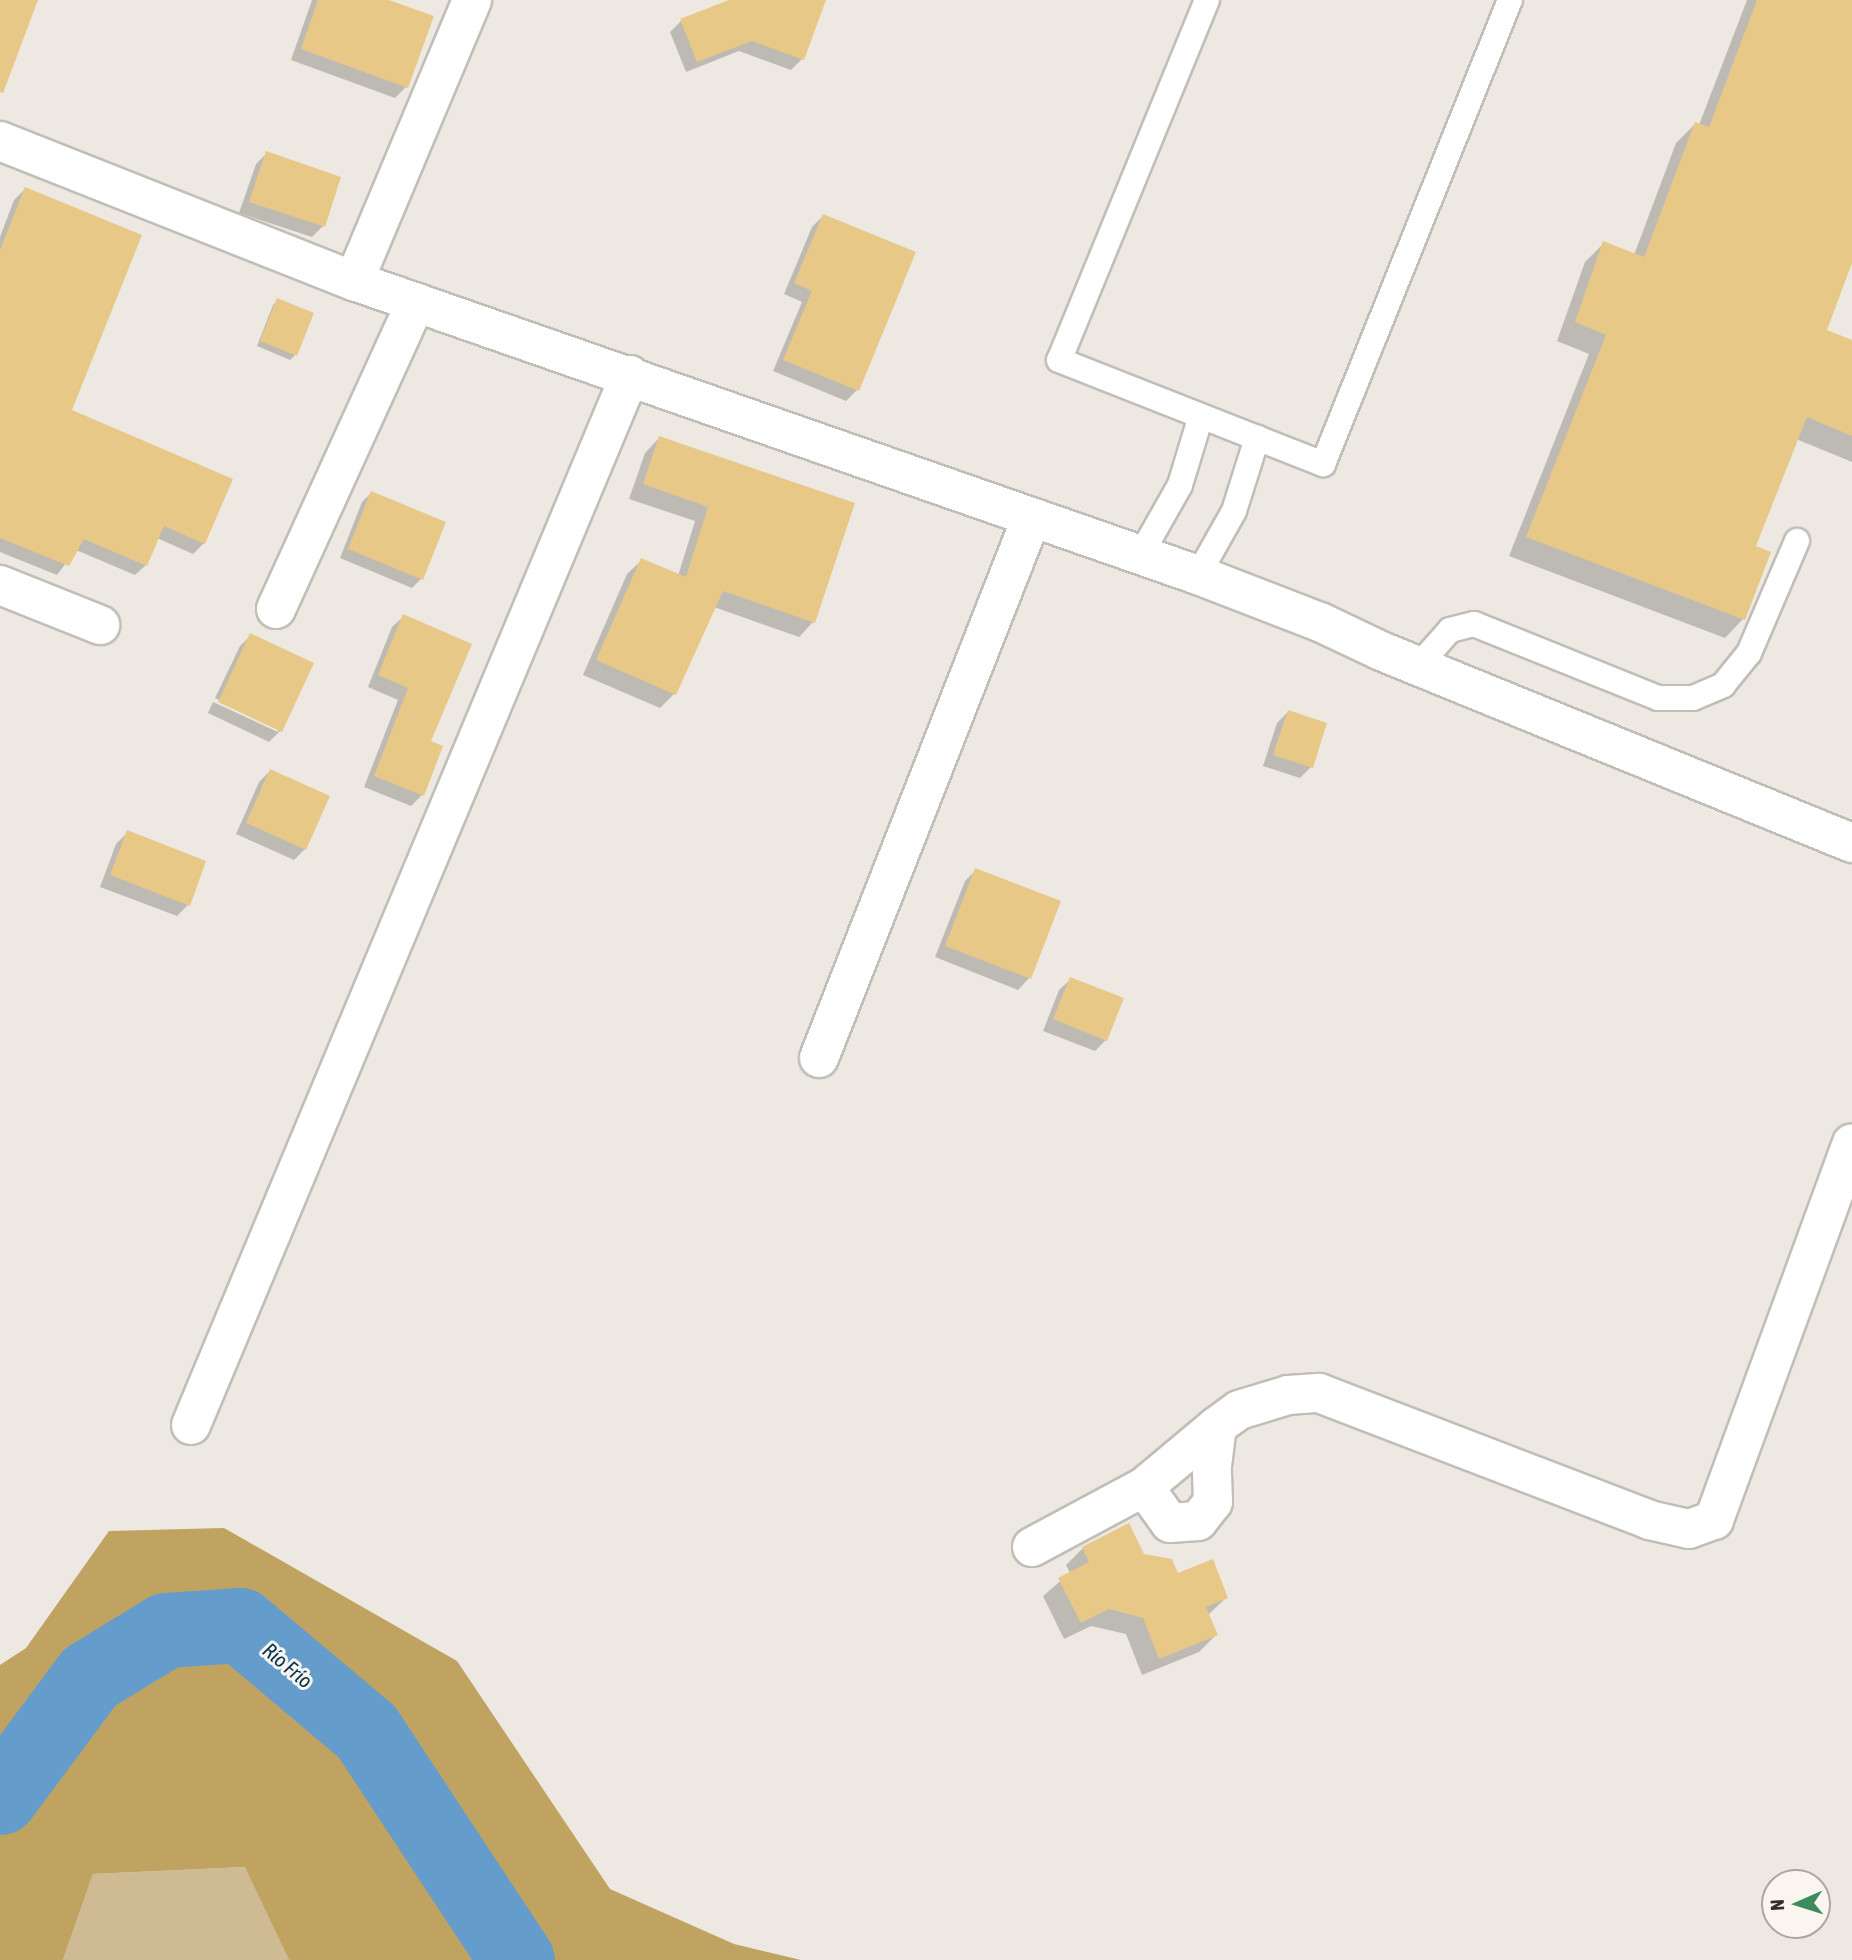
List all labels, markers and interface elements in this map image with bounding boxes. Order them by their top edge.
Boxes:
water label: Río Frío [258,1637,318,1693]
north arrow [1761,1869,1831,1939]
text: N [1766,1899,1788,1911]

